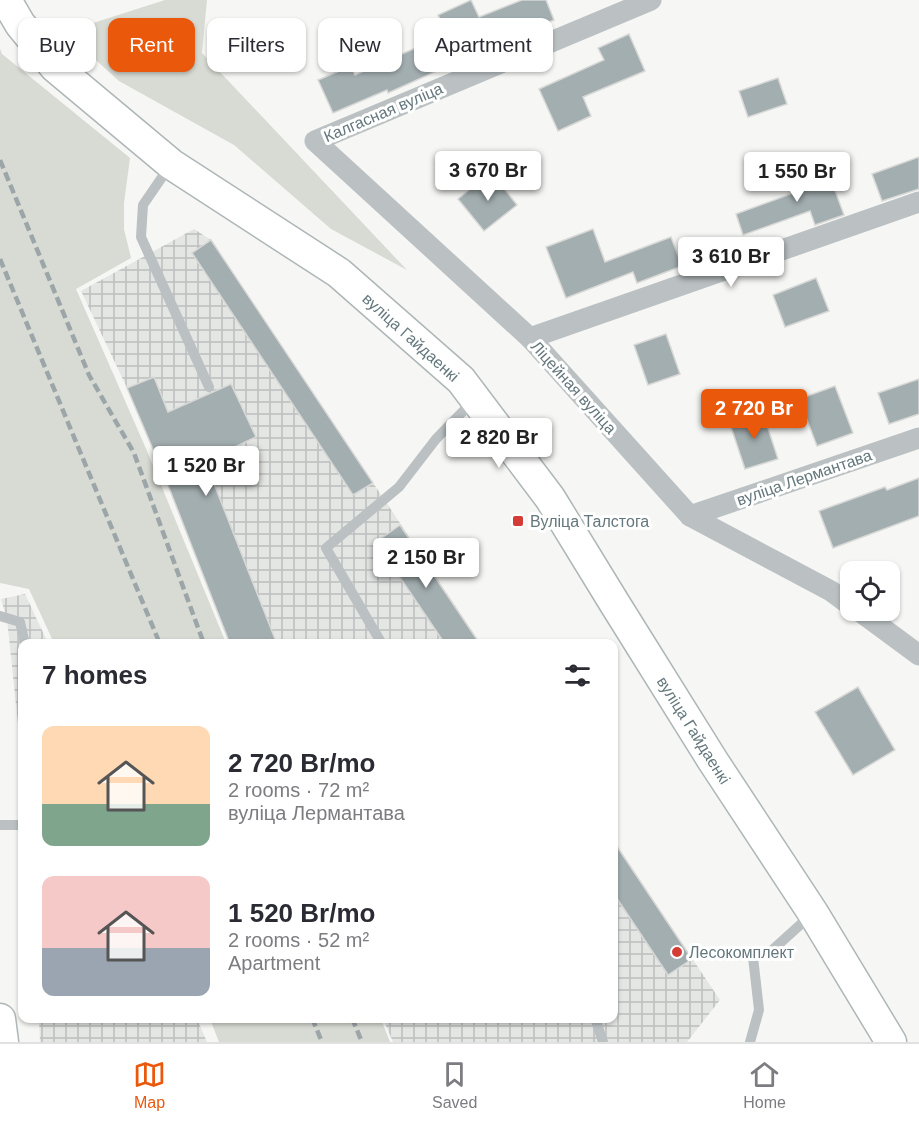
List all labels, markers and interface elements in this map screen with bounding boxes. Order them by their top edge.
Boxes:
chip: Buy [18,18,96,72]
chip: Rent [108,18,195,72]
chip: Filters [207,18,306,72]
chip: New [318,18,402,72]
chip: Apartment [414,18,553,72]
street label: Калгасная вуліца [321,80,445,145]
pin: 3 670 Br [426,151,550,202]
pin: 1 550 Br [735,152,859,203]
text: 3 670 Br [449,159,527,181]
text: 1 550 Br [758,160,836,182]
pin: 3 610 Br [669,237,793,288]
text: 3 610 Br [692,245,770,267]
street label: вуліца Гайдаенкі [359,290,462,385]
street label: Ліцейная вуліца [528,338,620,437]
pin: 2 720 Br [692,389,816,440]
text: 2 720 Br [715,397,793,419]
pin: 2 820 Br [437,418,561,469]
text: 2 820 Br [460,426,538,448]
pin: 1 520 Br [144,446,268,497]
street label: вуліца Лермантава [735,446,874,509]
text: 1 520 Br [167,454,245,476]
place label: Вуліца Талстога [530,513,649,530]
marker: Вуліца Талстога [511,514,525,528]
pin: 2 150 Br [364,538,488,589]
text: 2 150 Br [387,546,465,568]
map controls [840,561,900,621]
button: locate [840,561,900,621]
icon: filters [561,659,594,692]
text: 7 homes [42,660,148,690]
street label: вуліца Гайдаенкі [654,673,733,787]
text: 2 720 Br/mo [228,748,375,778]
icon: home [90,750,162,822]
text: 2 rooms · 72 m² [228,779,369,801]
text: вуліца Лермантава [228,802,405,824]
text: 1 520 Br/mo [228,898,375,928]
icon: home [90,900,162,972]
text: 2 rooms · 52 m² [228,929,369,951]
place label: Лесокомплект [689,944,795,961]
marker: Лесокомплект [670,945,684,959]
text: Apartment [228,952,320,974]
tab: Map [133,1058,166,1112]
tab: Saved [432,1058,477,1112]
tab: Home [743,1058,786,1112]

